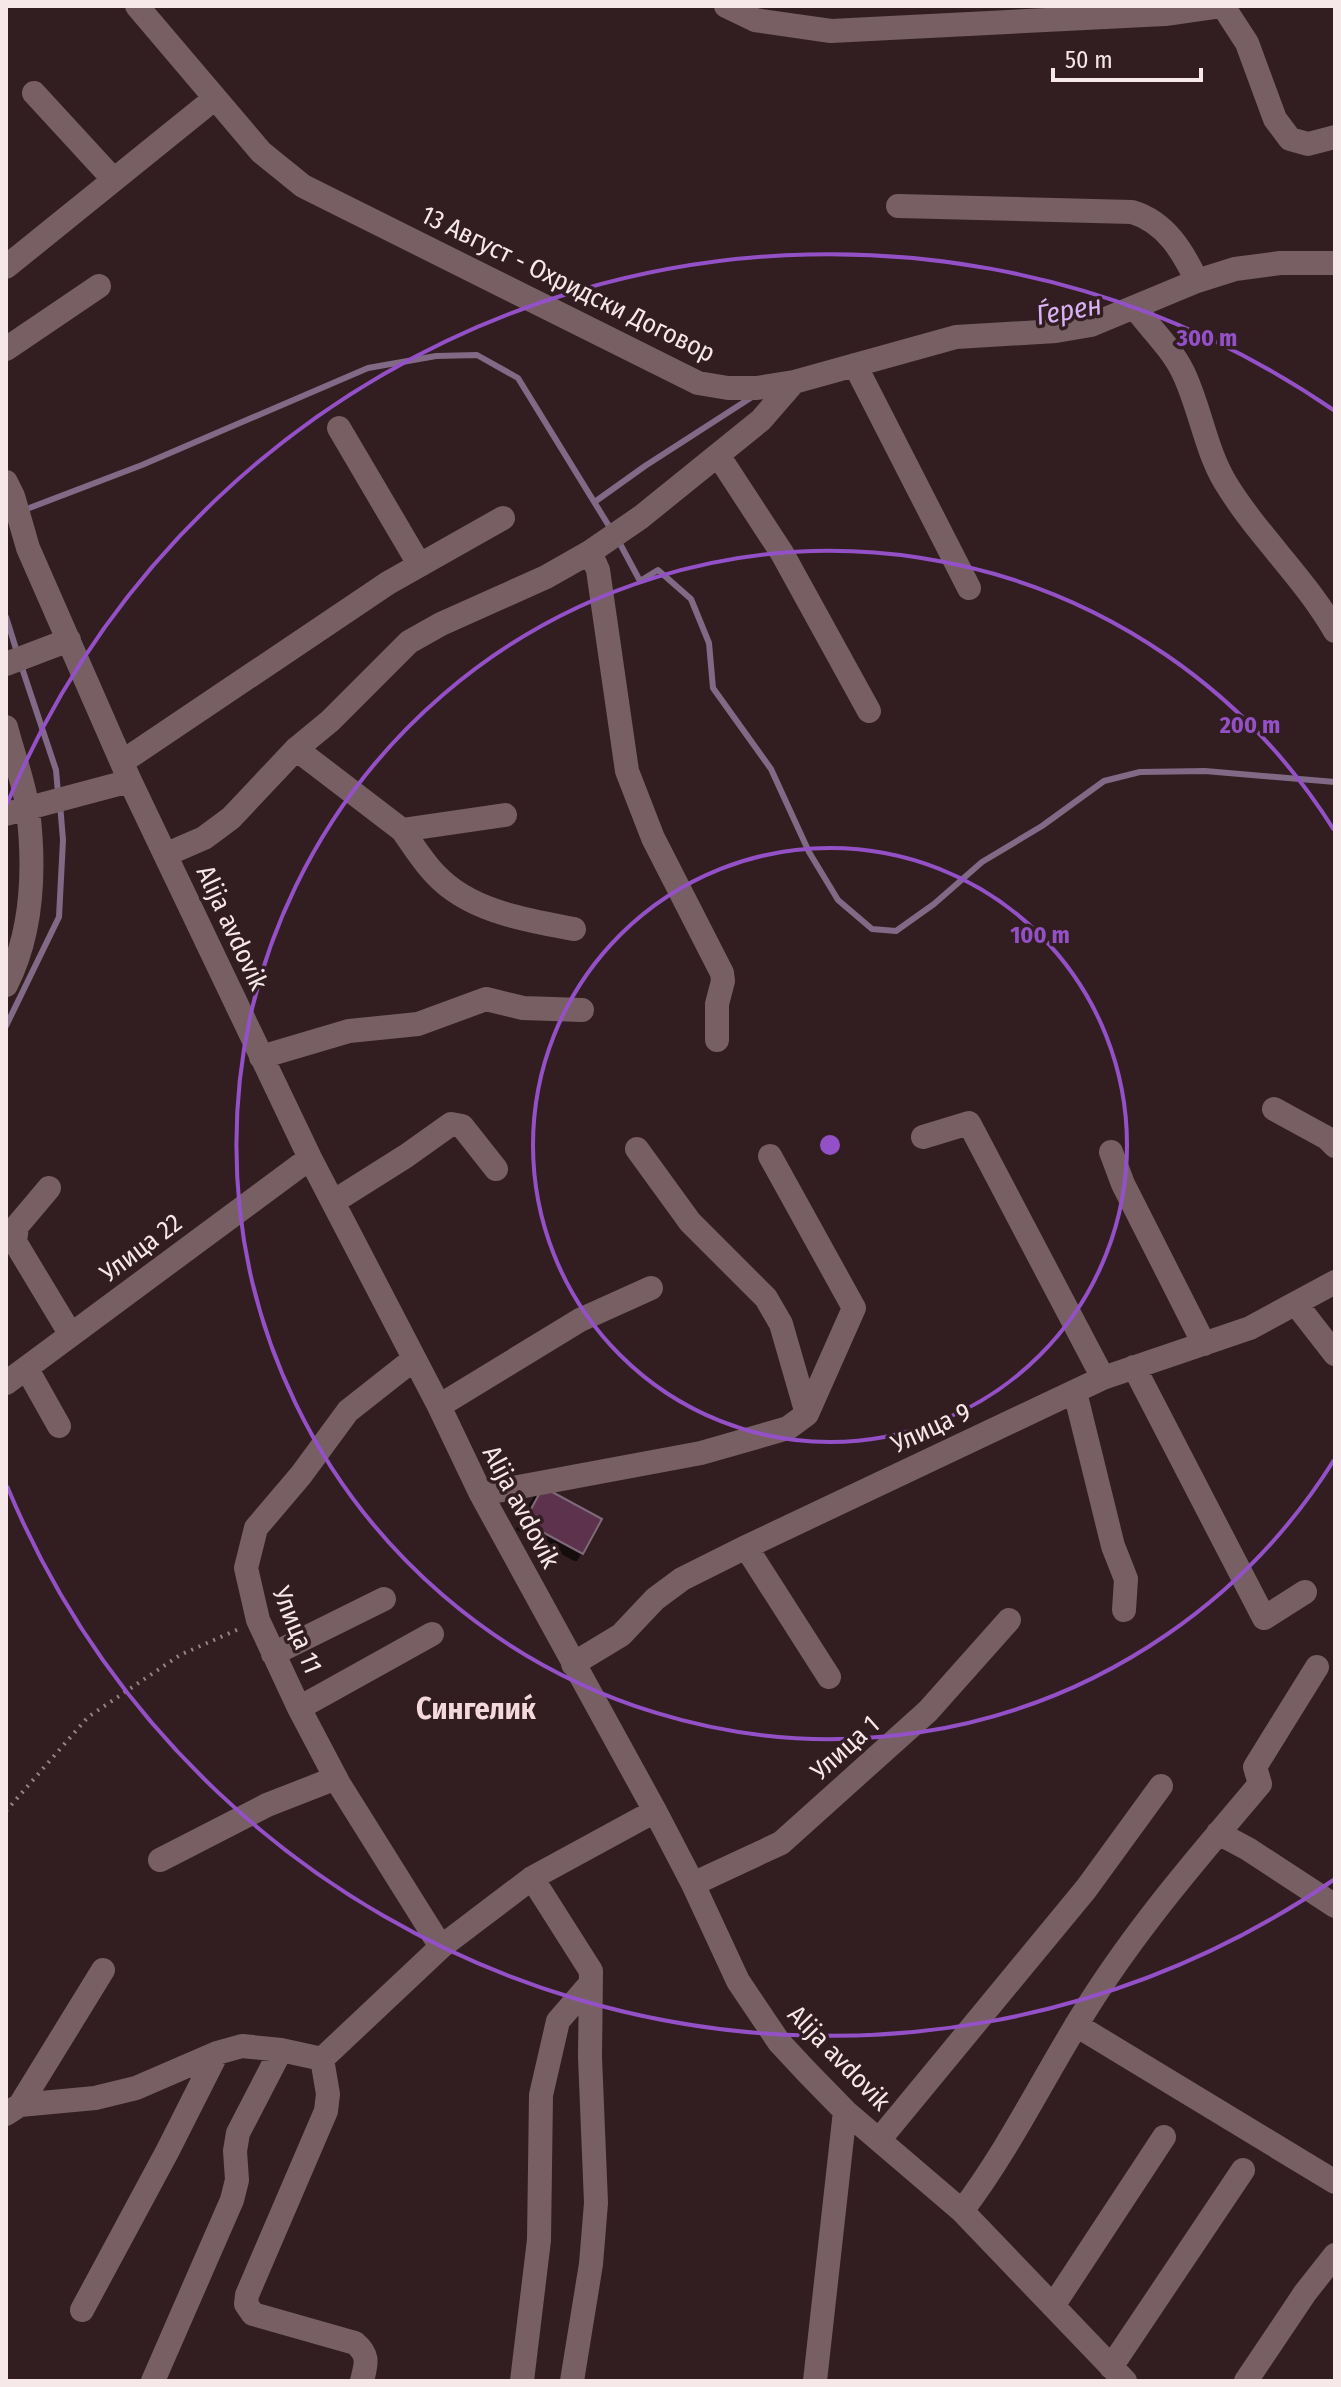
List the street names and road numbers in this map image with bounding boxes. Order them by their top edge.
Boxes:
street label: 13 Август - Охридски Договор [416,199,720,369]
street label: Alija avdovik [190,861,275,996]
street label: Улица 22 [93,1207,188,1289]
street label: Улица 9 [886,1396,976,1460]
street label: Alija avdovik [476,1441,567,1574]
street label: Улица 11 [265,1581,328,1678]
street label: Улица 1 [804,1709,886,1787]
street label: Alija avdovik [781,1999,897,2118]

